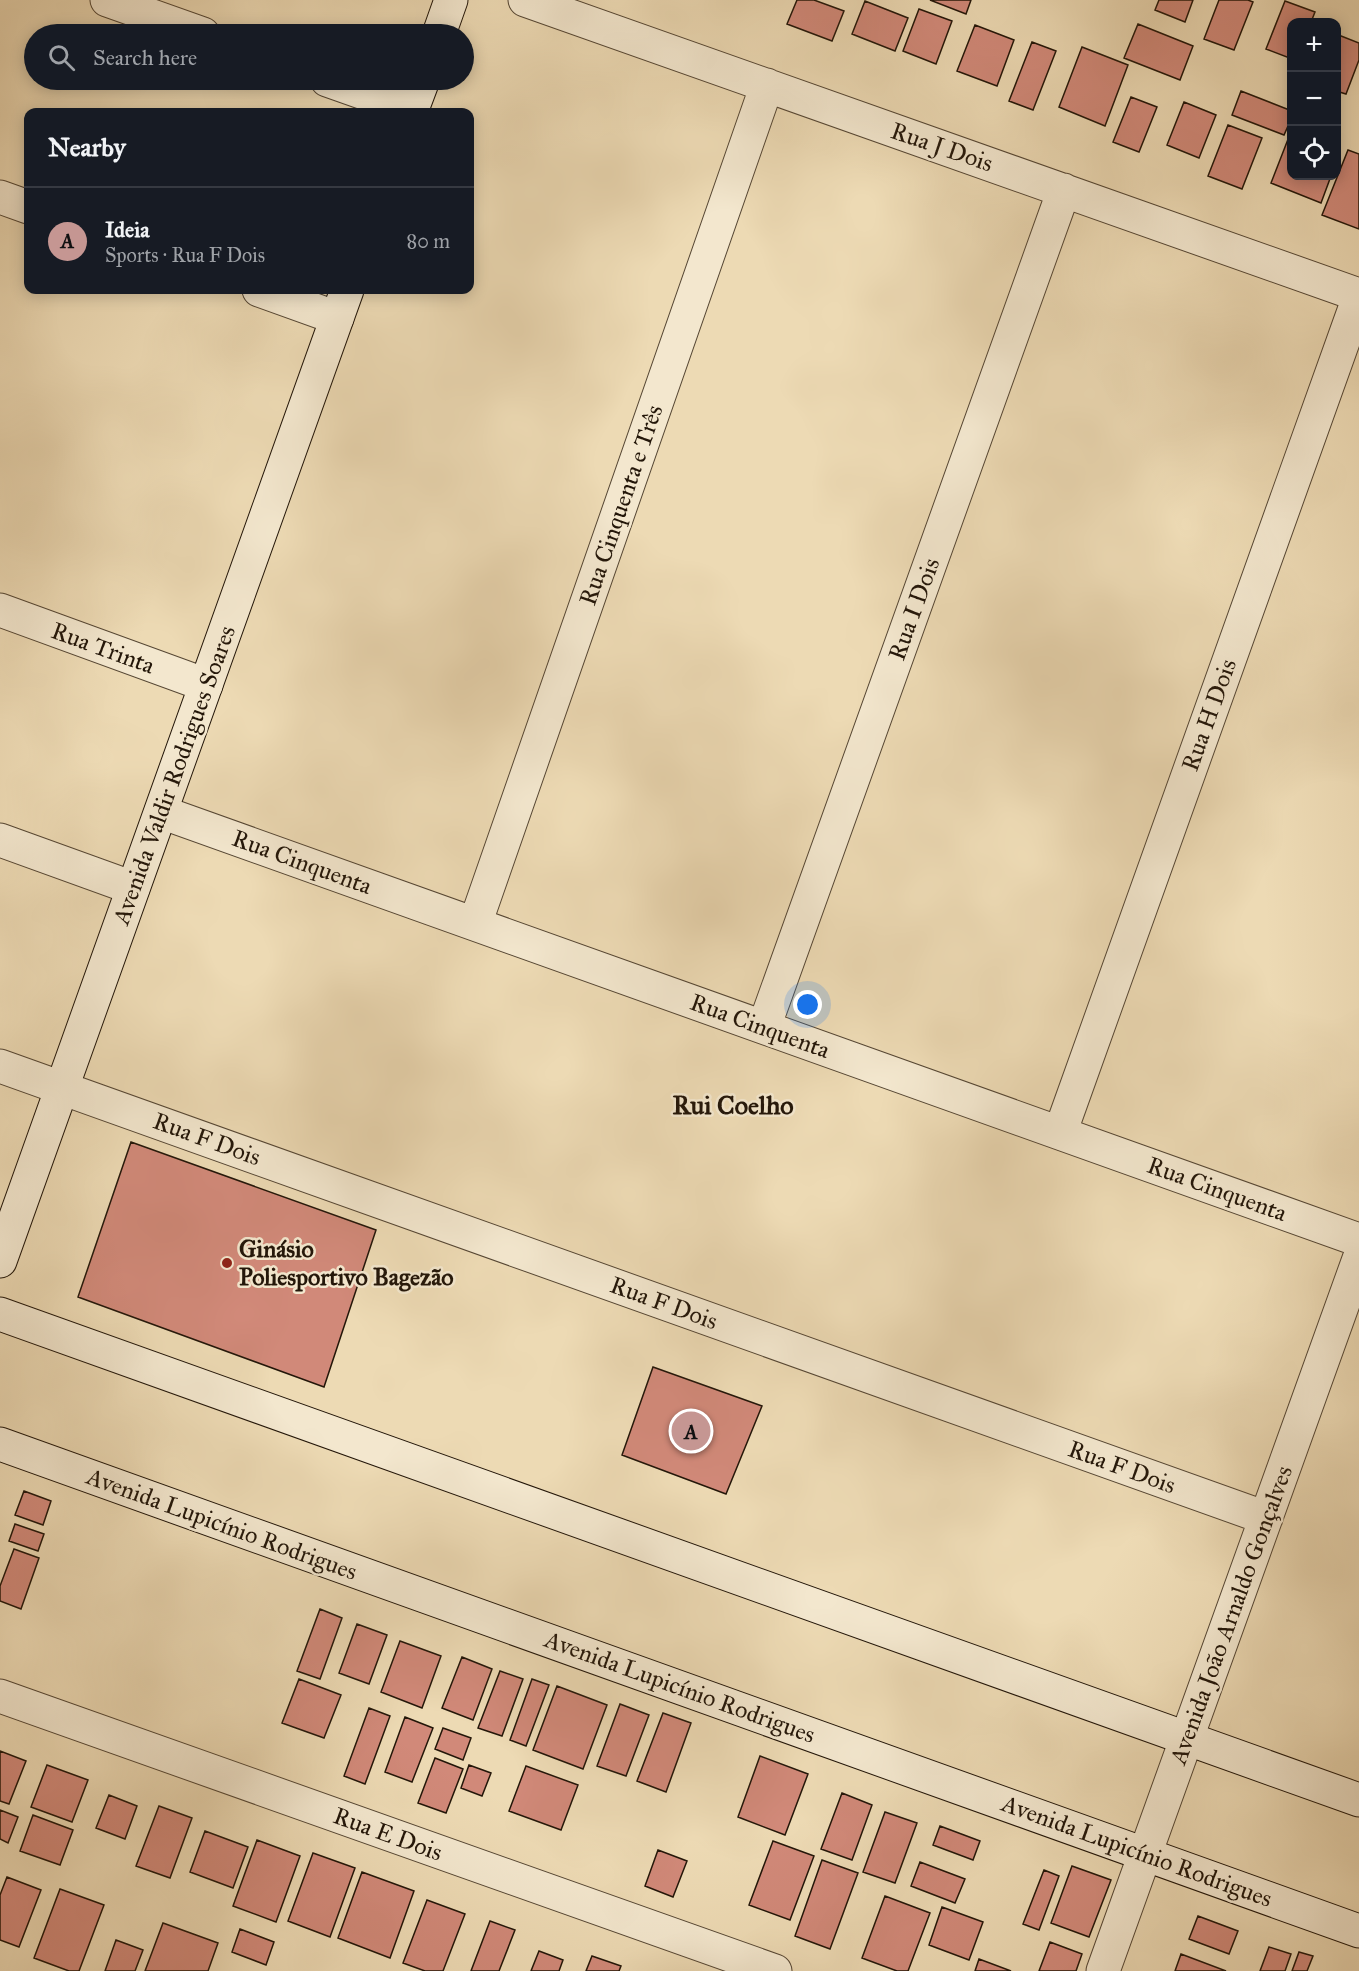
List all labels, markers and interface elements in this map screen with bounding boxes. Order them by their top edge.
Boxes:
map controls [1287,18,1341,180]
button: + [1287,18,1341,72]
search box [24,24,474,90]
icon: search [45,41,78,74]
text: Search here [93,44,197,71]
button: − [1287,72,1341,126]
street label: Rua J Dois [887,116,997,178]
button: locate [1287,126,1341,180]
text: Nearby [48,131,126,163]
text: Ideia [105,216,150,243]
text: A [61,229,74,253]
text: 80 m [407,229,450,253]
text: Sports · Rua F Dois [105,243,265,267]
street label: Rua Cinquenta e Três [573,401,669,609]
street label: Rua I Dois [882,554,946,664]
street label: Rua Trinta [47,615,160,681]
street label: Avenida Valdir Rodrigues Soares [106,621,242,930]
street label: Rua H Dois [1175,655,1243,775]
street label: Rua Cinquenta [228,823,377,901]
street label: Rua Cinquenta [686,987,835,1065]
your location [793,990,822,1019]
district label: Rui Coelho [672,1089,794,1121]
street label: Rua F Dois [149,1106,265,1172]
street label: Rua Cinquenta [1143,1150,1292,1228]
place label: Ginásio Poliesportivo Bagezão [239,1234,454,1292]
marker: Ginásio Poliesportivo Bagezão [220,1256,234,1270]
street label: Rua F Dois [606,1270,722,1336]
pin: A [672,1408,710,1454]
street label: Rua F Dois [1064,1434,1180,1500]
street label: Avenida Lupicínio Rodrigues [82,1461,361,1587]
street label: Avenida João Arnaldo Gonçalves [1163,1461,1299,1769]
street label: Avenida Lupicínio Rodrigues [540,1624,819,1750]
street label: Avenida Lupicínio Rodrigues [997,1788,1276,1914]
street label: Rua E Dois [329,1800,447,1868]

